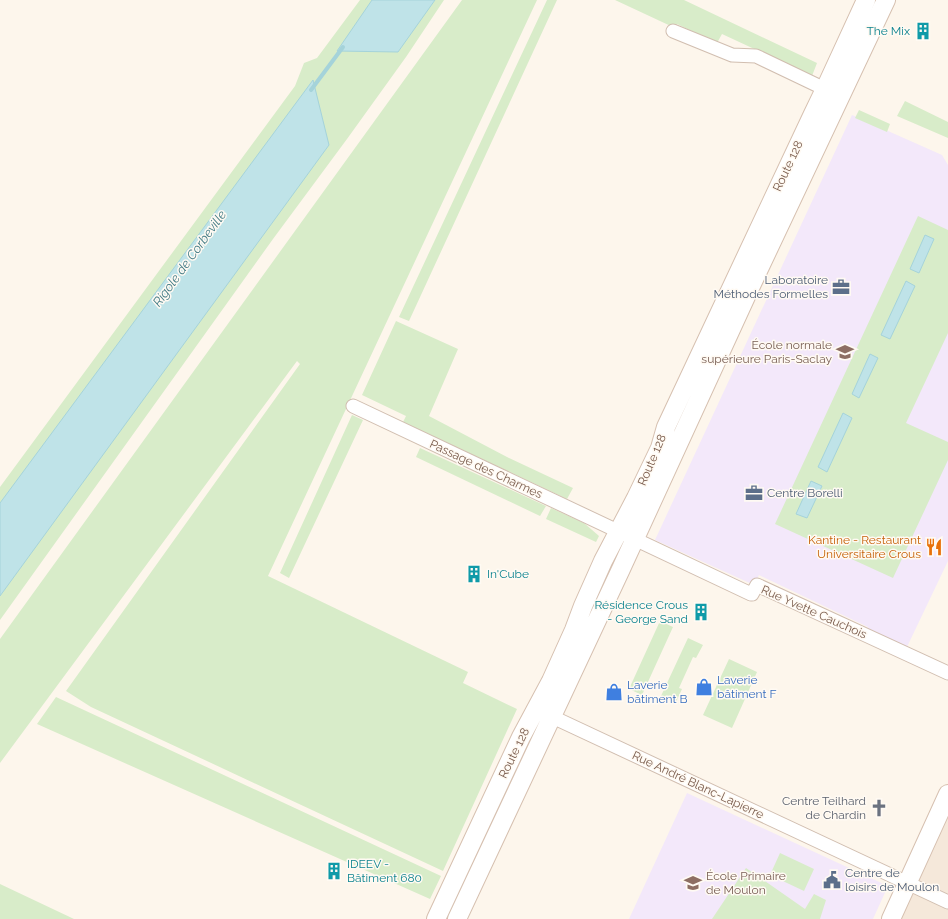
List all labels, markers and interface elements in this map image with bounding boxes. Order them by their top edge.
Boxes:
building icon: The Mix [913,21,933,41]
place label: The Mix [866,24,910,38]
street label: Route 128 [770,138,806,194]
water label: Rigole de Corbeville [149,207,229,309]
place label: Laboratoire Méthodes Formelles [714,273,828,301]
office icon: Laboratoire Méthodes Formelles [831,277,851,297]
place label: École normale supérieure Paris-Saclay [701,338,832,366]
school or university icon: École normale supérieure Paris-Saclay [835,342,855,362]
street label: Route 128 [635,432,669,488]
street label: Passage des Charmes [427,437,545,501]
office icon: Centre Borelli [744,483,764,503]
place label: Centre Borelli [767,486,843,500]
place label: Kantine - Restaurant Universitaire Crous [808,533,921,561]
restaurant icon: Kantine - Restaurant Universitaire Crous [924,537,944,557]
building icon: In'Cube [464,564,484,584]
place label: In'Cube [487,567,529,581]
street label: Rue Yvette Cauchois [759,582,869,642]
place label: Résidence Crous - George Sand [594,598,688,626]
building icon: Résidence Crous - George Sand [691,602,711,622]
place label: Laverie bâtiment F [717,673,777,701]
shop icon: Laverie bâtiment F [694,677,714,697]
place label: Laverie bâtiment B [627,678,688,706]
shop icon: Laverie bâtiment B [604,682,624,702]
street label: Route 128 [496,725,532,781]
street label: Rue André Blanc-Lapierre [630,748,766,822]
place label: Centre Teilhard de Chardin [782,794,866,822]
church icon: Centre Teilhard de Chardin [869,798,889,818]
place label: IDEEV - Bâtiment 680 [347,857,422,885]
building icon: IDEEV - Bâtiment 680 [324,861,344,881]
place label: Centre de loisirs de Moulon [845,866,939,894]
place label: École Primaire de Moulon [706,869,786,897]
public building icon: Centre de loisirs de Moulon [822,870,842,890]
school or university icon: École Primaire de Moulon [683,873,703,893]

